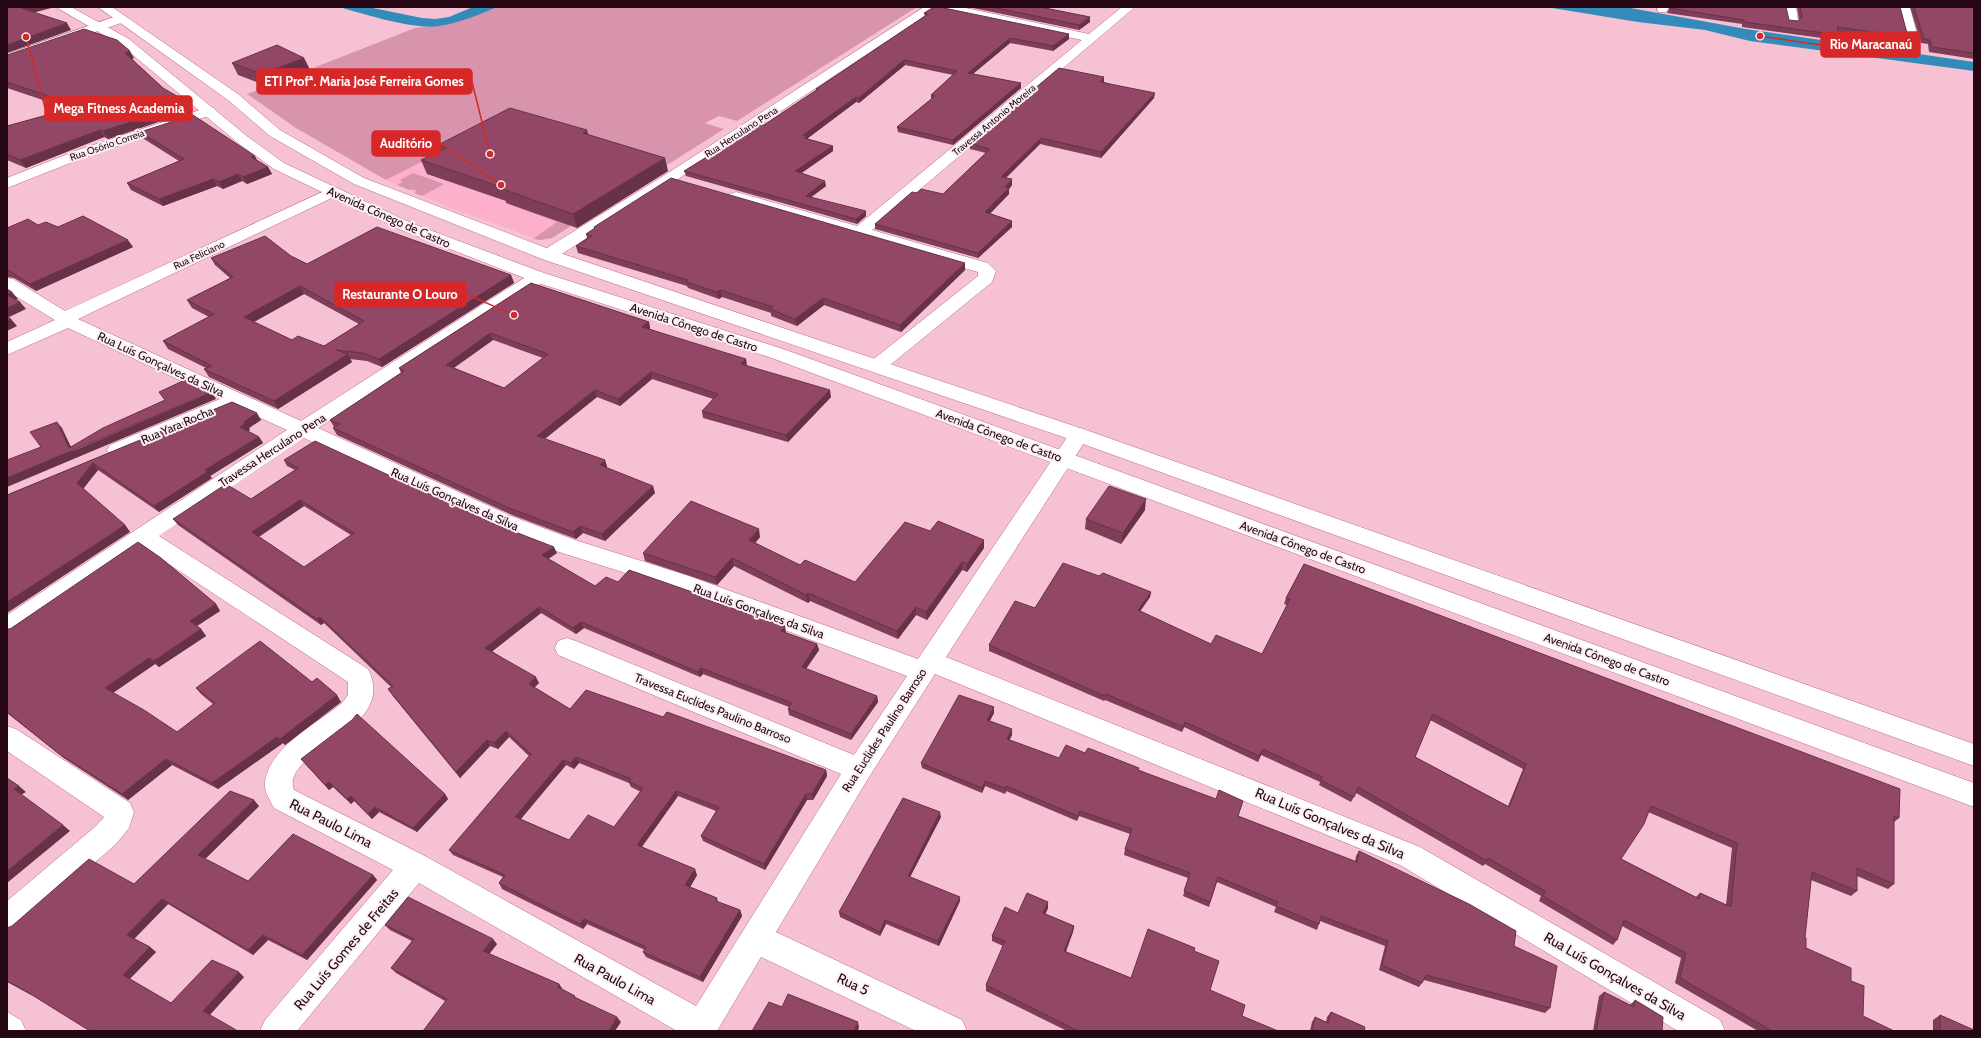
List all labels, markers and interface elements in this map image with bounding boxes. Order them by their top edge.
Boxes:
callout: Rio Maracanaú [1821,32,1920,57]
text: Rio Maracanaú [1830,36,1912,52]
callout: ETI Profª. Maria José Ferreira Gomes [257,69,472,94]
text: ETI Profª. Maria José Ferreira Gomes [264,73,464,89]
street label: Travessa Antonio Moreira [950,81,1039,159]
callout: Mega Fitness Academia [45,96,192,121]
text: Mega Fitness Academia [54,100,185,116]
street label: Rua Herculano Pena [702,103,780,161]
street label: Rua Osório Correia [68,126,146,164]
callout: Auditório [372,131,440,156]
text: Auditório [380,135,433,151]
street label: Avenida Cônego de Castro [325,183,453,251]
street label: Rua Feliciano [171,237,227,273]
callout: Restaurante O Louro [335,282,466,307]
text: Restaurante O Louro [342,286,458,302]
street label: Avenida Cônego de Castro [628,299,760,355]
street label: Rua Luís Gonçalves da Silva [95,328,227,400]
street label: Rua Yara Rocha [139,403,216,447]
street label: Avenida Cônego de Castro [934,405,1064,465]
street label: Travessa Herculano Pena [216,410,329,490]
street label: Rua Luís Gonçalves da Silva [389,464,521,534]
street label: Avenida Cônego de Castro [1238,517,1368,577]
street label: Rua Luís Gonçalves da Silva [692,580,827,642]
street label: Avenida Cônego de Castro [1542,629,1672,689]
street label: Rua Euclides Paulino Barroso [838,665,930,795]
street label: Travessa Euclides Paulino Barroso [632,670,794,746]
street label: Rua Luís Gonçalves da Silva [1252,783,1408,863]
street label: Rua Paulo Lima [287,794,376,852]
street label: Rua Luís Gomes de Freitas [290,884,402,1014]
street label: Rua Luís Gonçalves da Silva [1541,928,1689,1024]
street label: Rua Paulo Lima [571,949,659,1009]
street label: Rua 5 [834,969,872,999]

